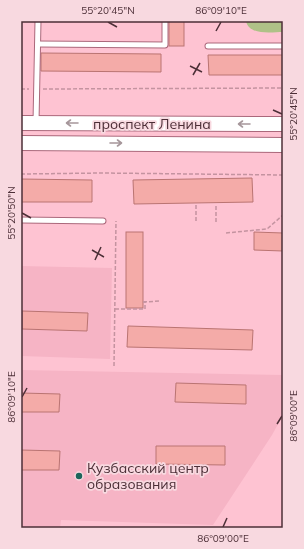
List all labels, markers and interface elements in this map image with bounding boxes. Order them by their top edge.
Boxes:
text: 55°20'45"N [81,4,135,17]
text: 86°09'10"E [195,4,247,17]
text: 55°20'45"N [287,87,300,141]
street label: проспект Ленина [93,115,211,133]
one-way arrow [66,119,79,127]
one-way arrow [238,120,251,128]
one-way arrow [109,139,122,147]
text: 55°20'50"N [5,186,18,240]
text: 86°09'10"E [5,371,18,423]
text: 86°09'00"E [287,390,300,442]
place label: Кузбасский центр образования [87,459,209,493]
marker: Кузбасский центр образования [74,471,84,481]
text: 86°09'00"E [197,532,249,545]

